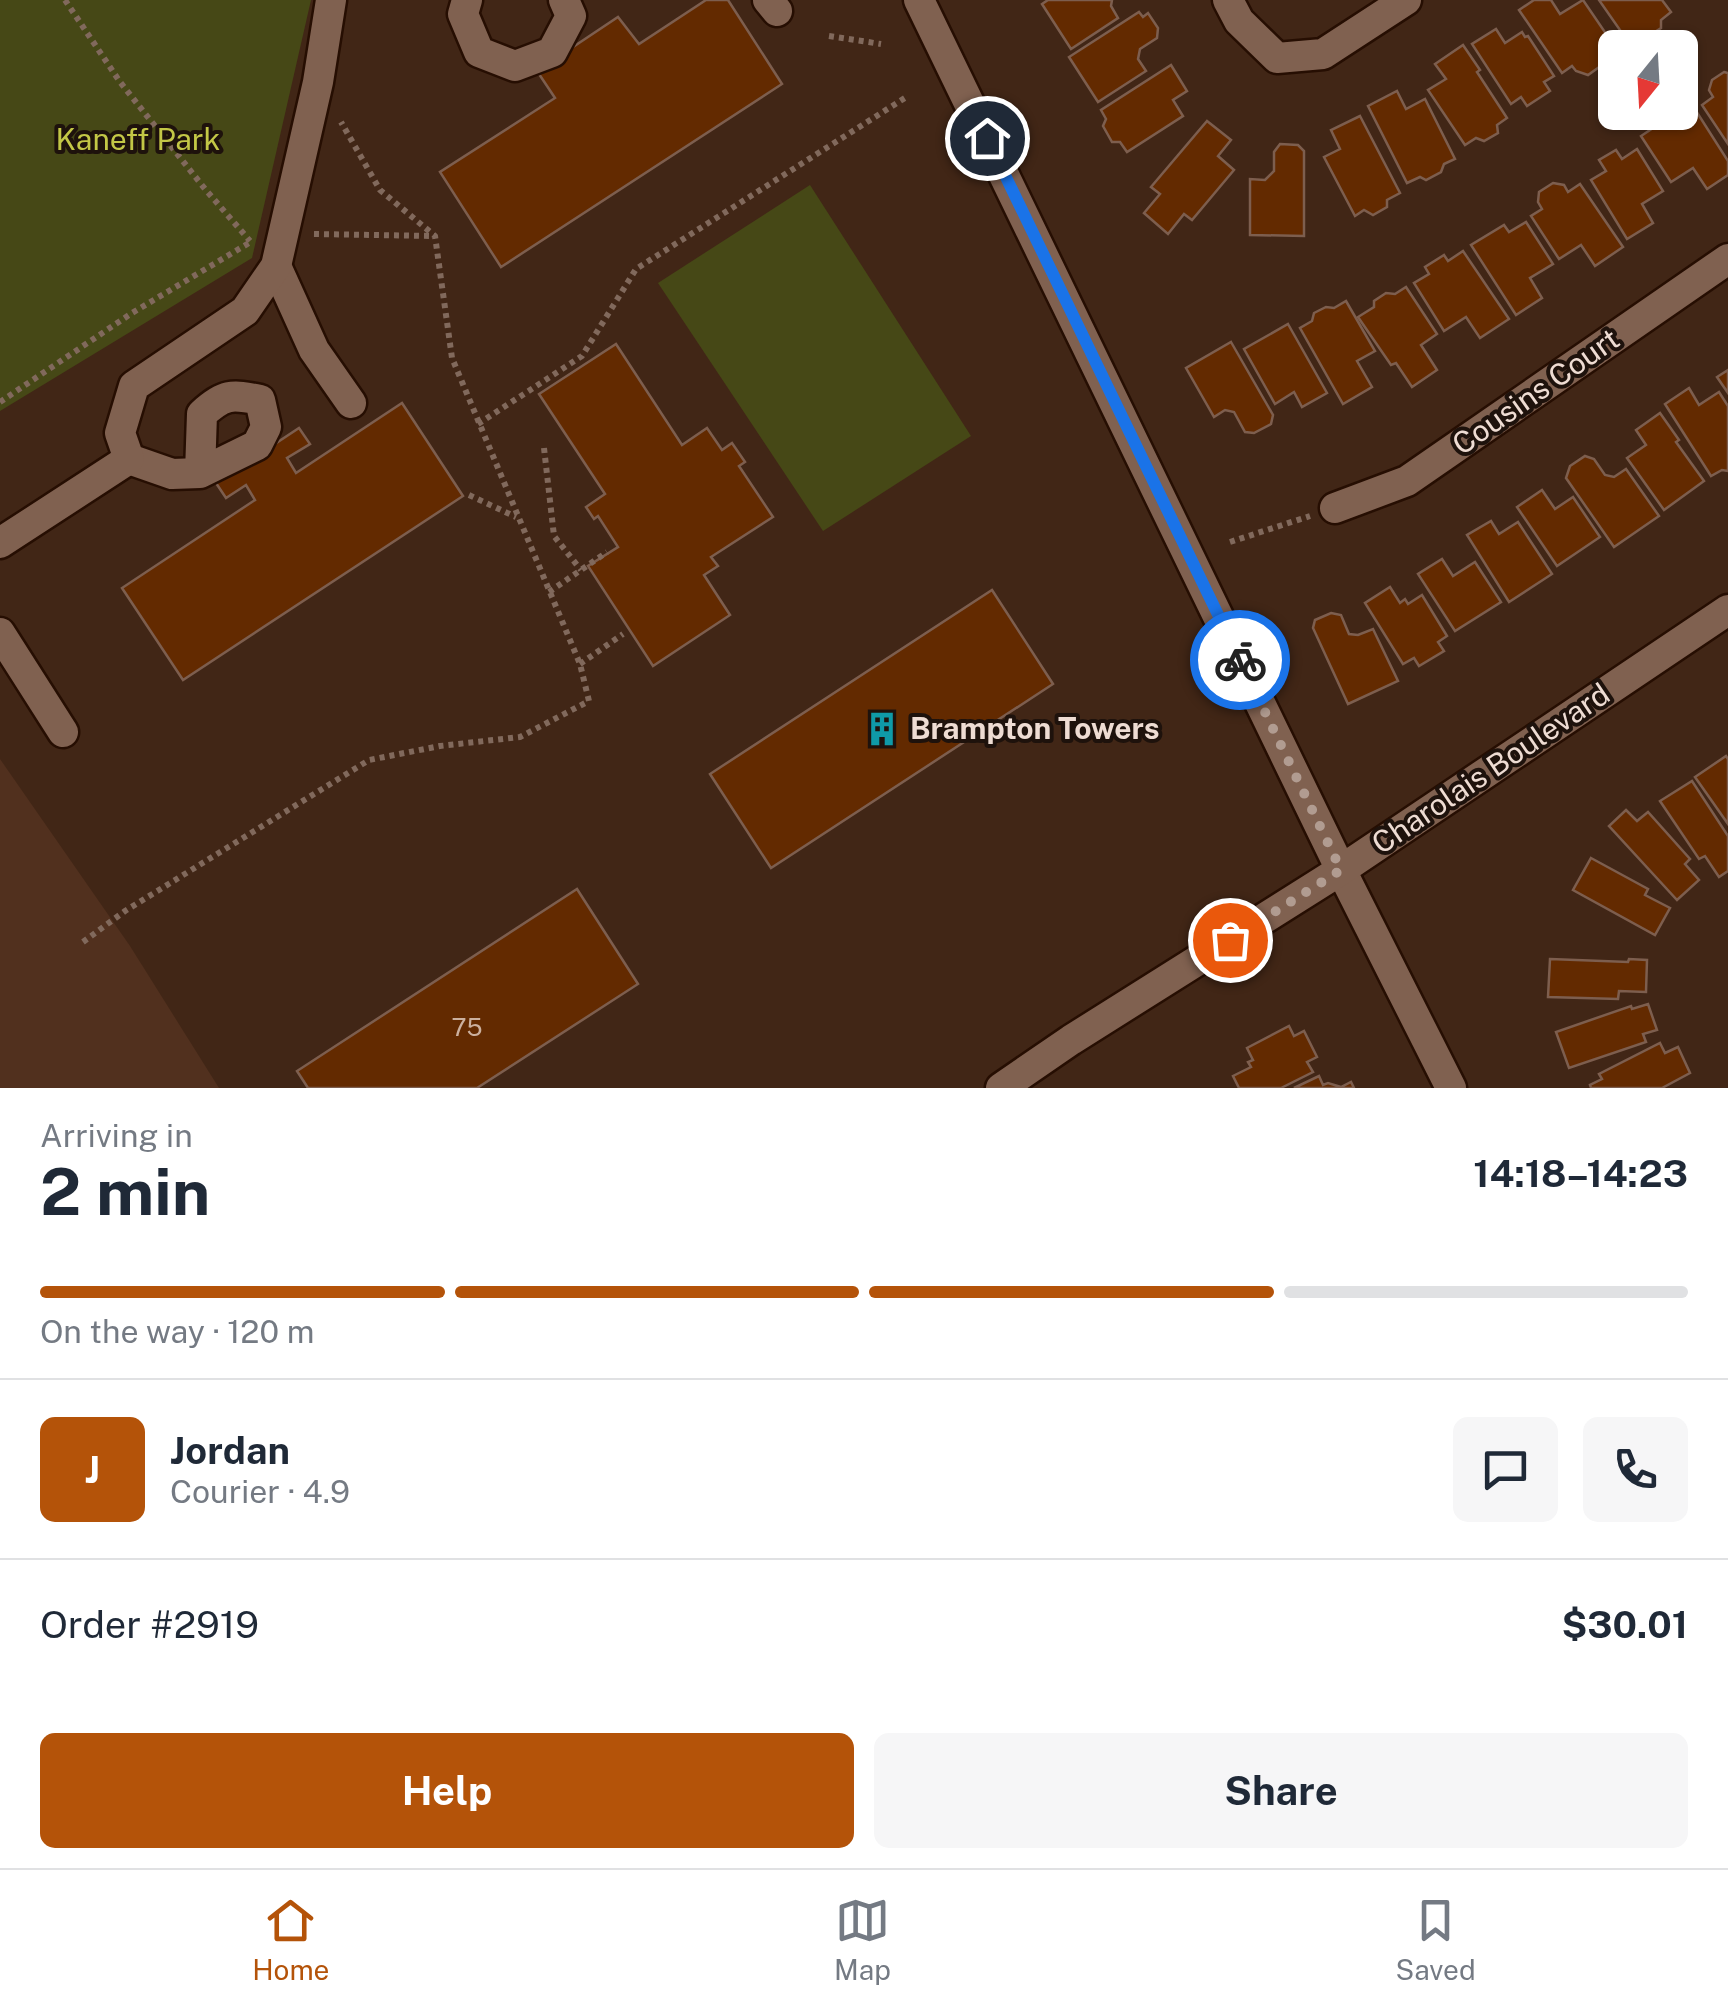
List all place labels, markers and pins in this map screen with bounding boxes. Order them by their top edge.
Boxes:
pin [945,96,1030,181]
building icon: Brampton Towers [863,710,901,748]
place label: Brampton Towers [910,710,1160,746]
pin [1188,898,1273,983]

